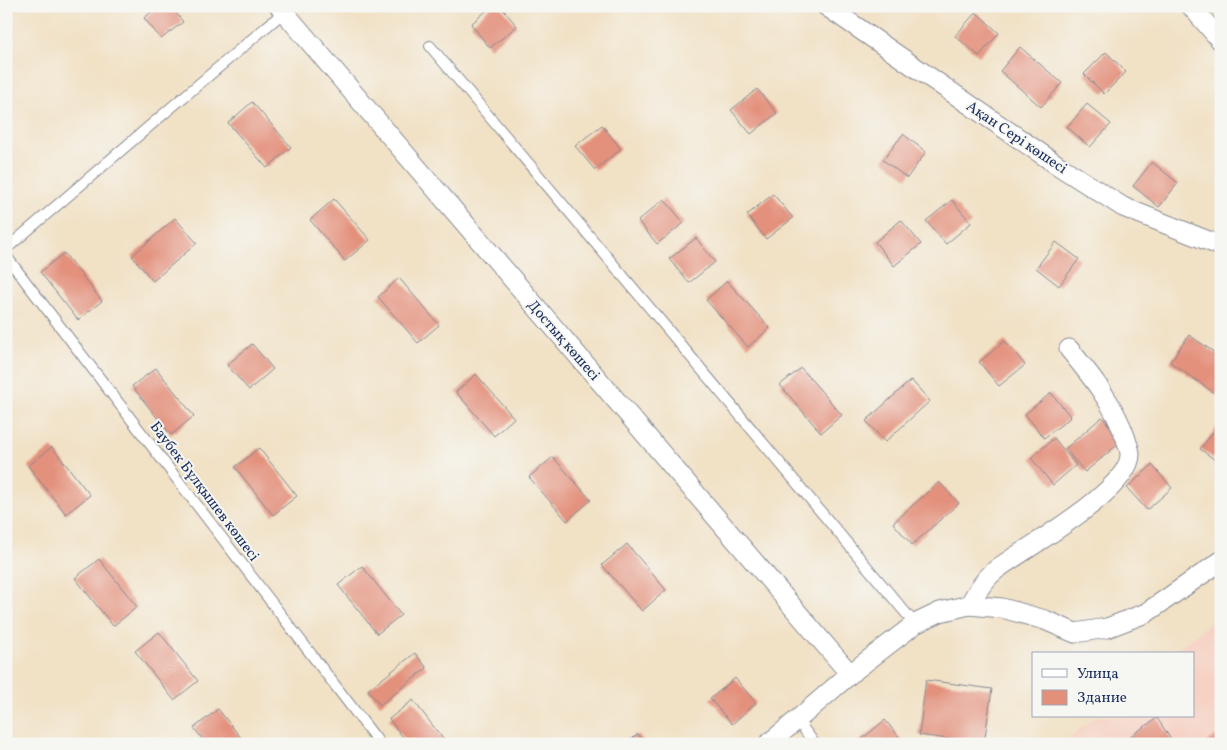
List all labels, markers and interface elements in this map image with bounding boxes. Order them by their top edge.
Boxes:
street label: Ақан Сері көшесі [961,97,1071,180]
street label: Достық көшесі [522,296,604,386]
street label: Баубек Бұлқышев көшесі [144,418,263,566]
legend [1032,652,1194,718]
text: Улица [1077,664,1119,685]
text: Здание [1077,688,1127,709]

